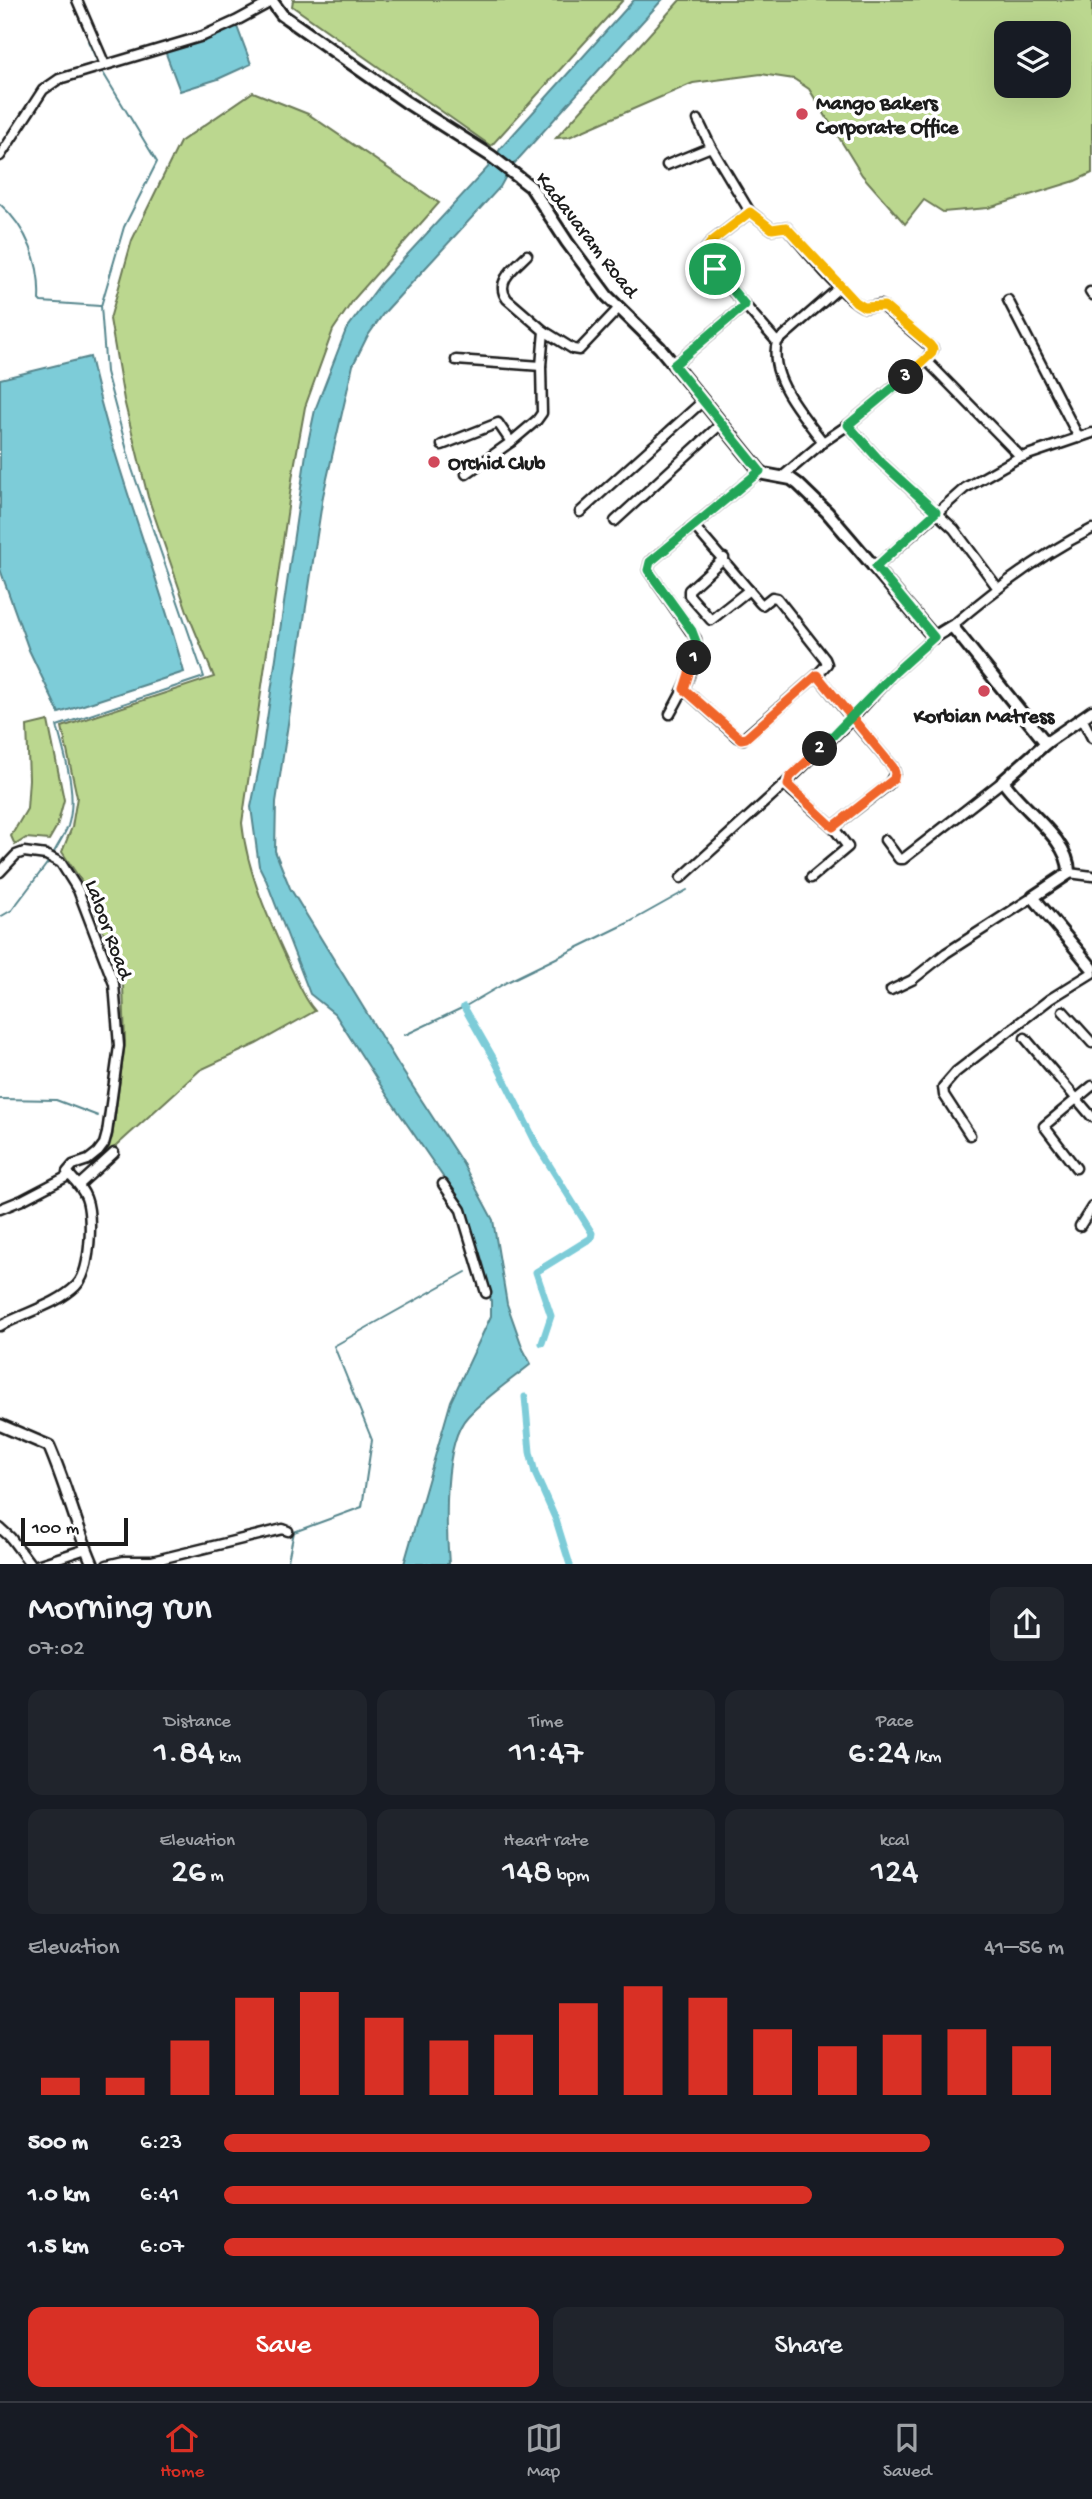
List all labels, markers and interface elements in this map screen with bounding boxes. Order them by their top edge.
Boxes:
map controls [994,21,1071,98]
button: layers [994,21,1071,98]
place label: Mango Bakers Corporate Office [815,93,960,142]
marker: Mango Bakers Corporate Office [794,106,810,122]
street label: Kadavaram Road [528,168,643,305]
pin [685,239,745,299]
icon: arrive [696,250,734,288]
pin: 3 [888,360,923,394]
text: 3 [901,365,910,388]
place label: Orchid Club [448,453,545,478]
marker: Orchid Club [426,454,442,470]
pin: 1 [676,640,712,676]
text: 1 [690,646,697,669]
marker: Korbian Matress [976,683,992,699]
place label: Korbian Matress [913,706,1056,731]
pin: 2 [802,732,838,766]
text: 2 [815,737,824,760]
street label: Laloor Road [77,877,137,985]
scale bar [21,1516,128,1547]
text: 100 m [32,1518,79,1541]
button: share [990,1587,1064,1661]
text: Morning run [28,1588,212,1632]
text: 07:02 [28,1636,85,1663]
text: Distance [164,1711,231,1734]
text: Time [529,1711,563,1734]
text: Pace [876,1711,913,1734]
text: 1.84 [154,1734,215,1775]
text: 11:47 [509,1734,583,1775]
text: 6:24 [848,1734,910,1775]
text: km [215,1746,241,1769]
text: /km [910,1746,941,1769]
text: Elevation [160,1830,235,1853]
text: Heart rate [503,1830,589,1853]
text: kcal [880,1830,909,1853]
text: 26 [171,1853,206,1894]
text: 148 [502,1853,552,1894]
text: 124 [871,1853,919,1894]
text: m [206,1865,224,1888]
text: bpm [552,1865,590,1888]
text: Elevation [28,1935,119,1962]
text: 41–56 m [984,1935,1064,1962]
text: 500 m [28,2130,88,2157]
text: 6:23 [140,2130,182,2157]
text: 1.0 km [28,2182,90,2209]
text: 6:41 [140,2182,179,2209]
text: 1.5 km [28,2234,89,2261]
text: 6:07 [140,2234,184,2261]
button: Save [28,2307,539,2387]
button: Share [553,2307,1064,2387]
tab: Home [160,2419,204,2484]
tab: Map [525,2419,563,2484]
tab: Saved [883,2419,932,2484]

